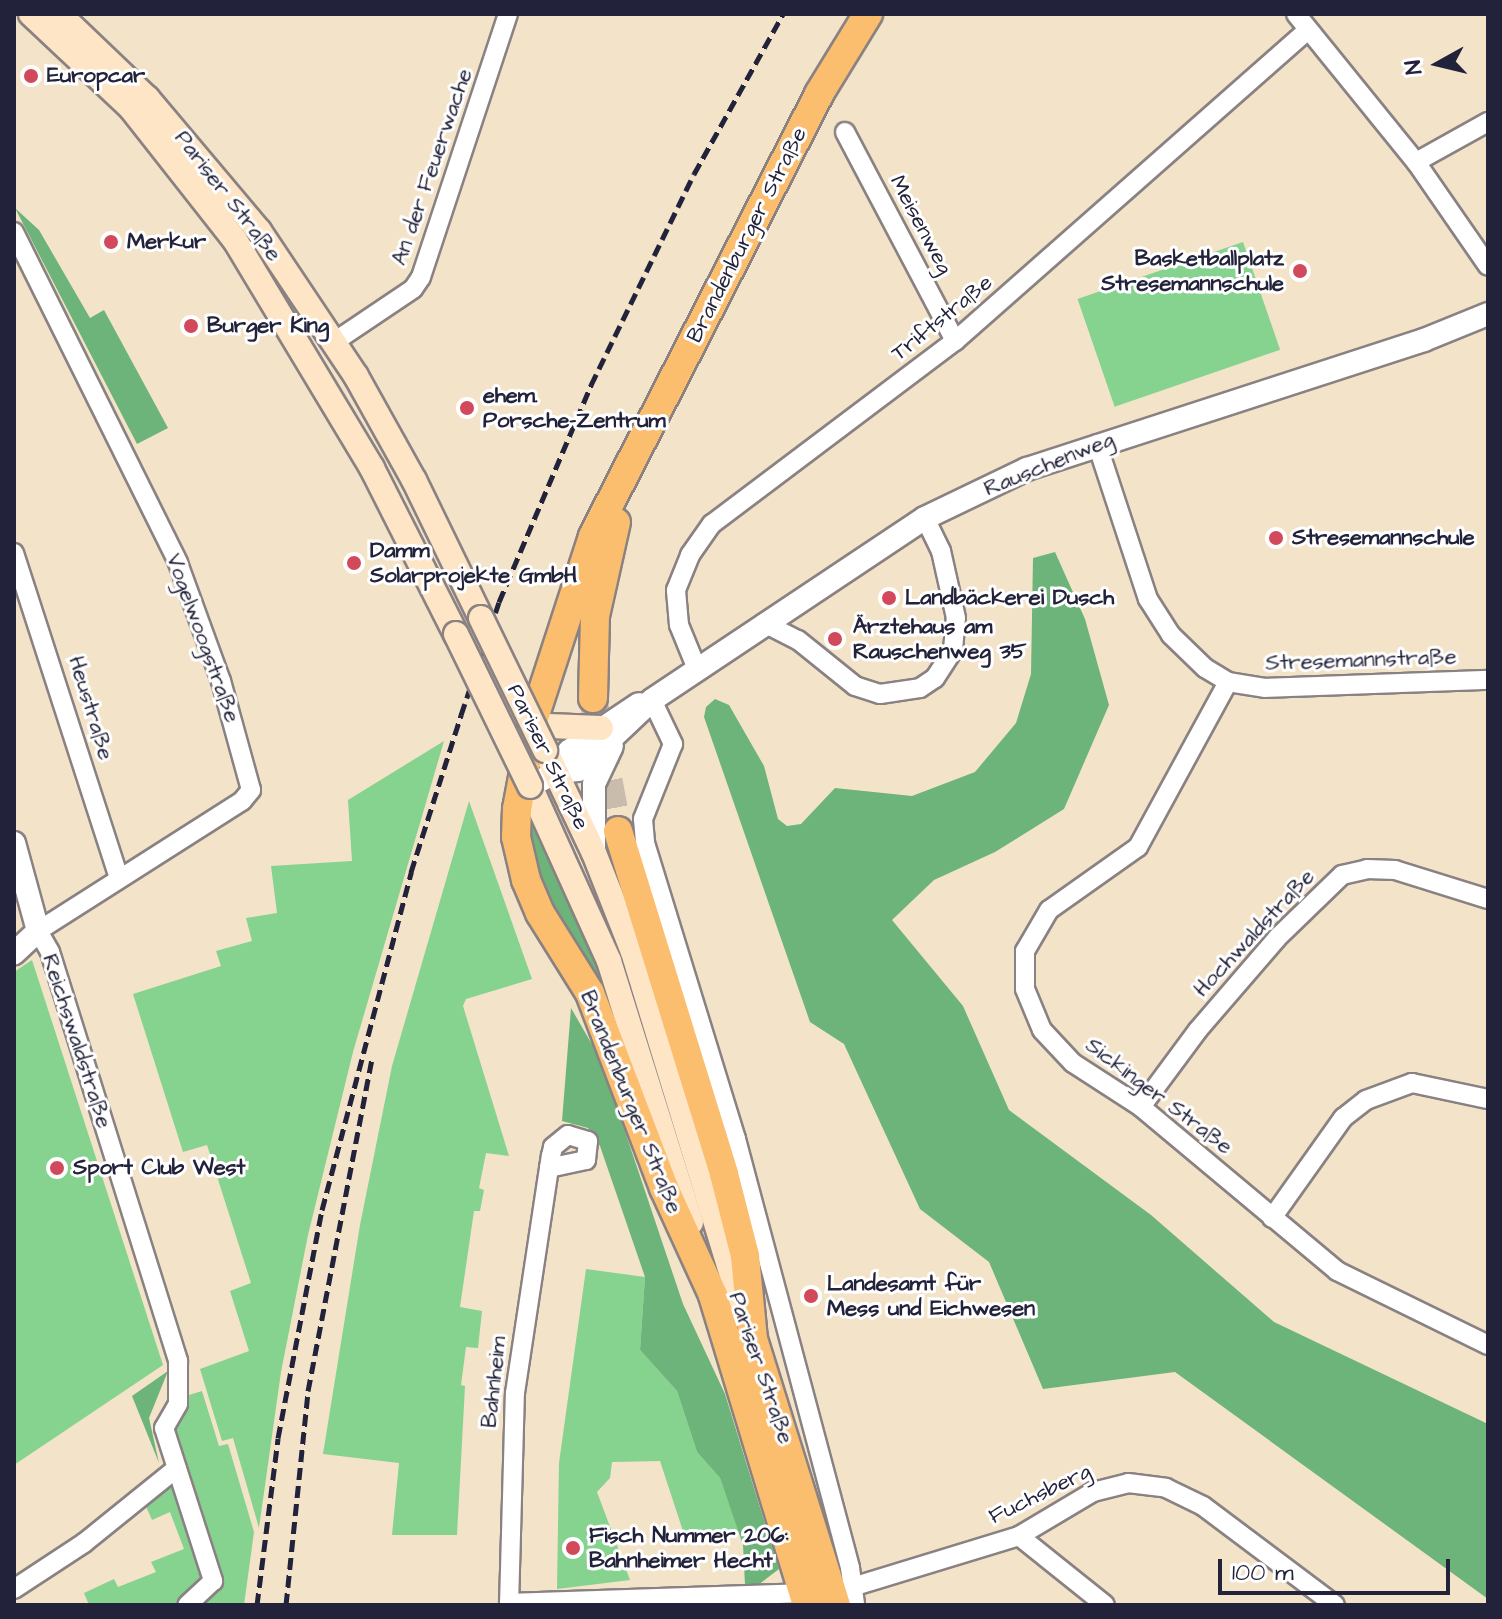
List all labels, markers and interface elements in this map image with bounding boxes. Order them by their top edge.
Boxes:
north arrow [1398,24,1478,104]
text: N [1397,58,1430,76]
place label: Europcar [47,63,145,89]
street label: An der Feuerwache [386,65,478,269]
marker: Europcar [22,67,40,85]
street label: Brandenburger Straße [681,123,813,347]
street label: Pariser Straße [169,125,287,267]
street label: Meisenweg [884,171,958,279]
place label: Merkur [127,229,206,255]
marker: Merkur [102,233,120,251]
place label: Basketballplatz Stresemannschule [1101,245,1284,296]
marker: Basketballplatz Stresemannschule [1291,262,1309,280]
street label: Triftstraße [886,269,998,367]
place label: Burger King [207,313,329,339]
marker: Burger King [182,317,200,335]
place label: ehem. Porsche-Zentrum [483,382,666,434]
marker: ehem. Porsche-Zentrum [458,399,476,417]
street label: Rauschenweg [980,426,1118,502]
place label: Stresemannschule [1292,525,1475,551]
marker: Stresemannschule [1267,529,1285,547]
place label: Damm Solarprojekte GmbH [370,537,577,588]
street label: Vogelwoogstraße [160,550,246,726]
marker: Damm Solarprojekte GmbH [345,554,363,572]
place label: Landbäckerei Dusch [905,585,1114,611]
marker: Landbäckerei Dusch [880,589,898,607]
place label: Ärztehaus am Rauschenweg 35 [853,613,1026,664]
marker: Ärztehaus am Rauschenweg 35 [824,628,846,650]
street label: Stresemannstraße [1265,643,1457,677]
street label: Heustraße [63,653,119,763]
street label: Pariser Straße [501,680,595,834]
street label: Hochwaldstraße [1188,864,1320,1002]
street label: Reichswaldstraße [36,951,118,1131]
street label: Brandenburger Straße [574,987,688,1217]
street label: Sickinger Straße [1080,1032,1238,1160]
place label: Sport Club West [73,1155,245,1181]
marker: Sport Club West [48,1159,66,1177]
place label: Landesamt für Mess und Eichwesen [827,1270,1035,1322]
marker: Landesamt für Mess und Eichwesen [802,1287,820,1305]
street label: Pariser Straße [723,1289,799,1447]
street label: Bahnheim [476,1335,512,1429]
street label: Fuchsberg [985,1458,1095,1530]
place label: Fisch Nummer 206: Bahnheimer Hecht [589,1522,788,1574]
marker: Fisch Nummer 206: Bahnheimer Hecht [564,1539,582,1557]
scale bar [1222,1543,1454,1593]
text: 100 m [1232,1556,1294,1590]

